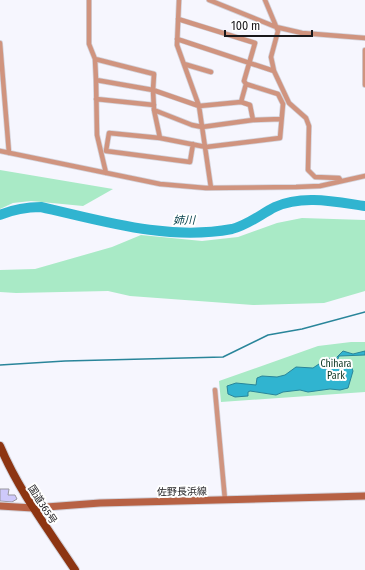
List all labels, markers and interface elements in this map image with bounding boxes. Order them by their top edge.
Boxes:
scale bar [225,12,312,38]
text: 100 m [231,19,260,33]
water label: 姉川 [173,214,196,227]
park label: Chihara Park [320,358,352,382]
street label: 国道365号 [25,483,59,526]
street label: 佐野長浜線 [157,486,207,498]

